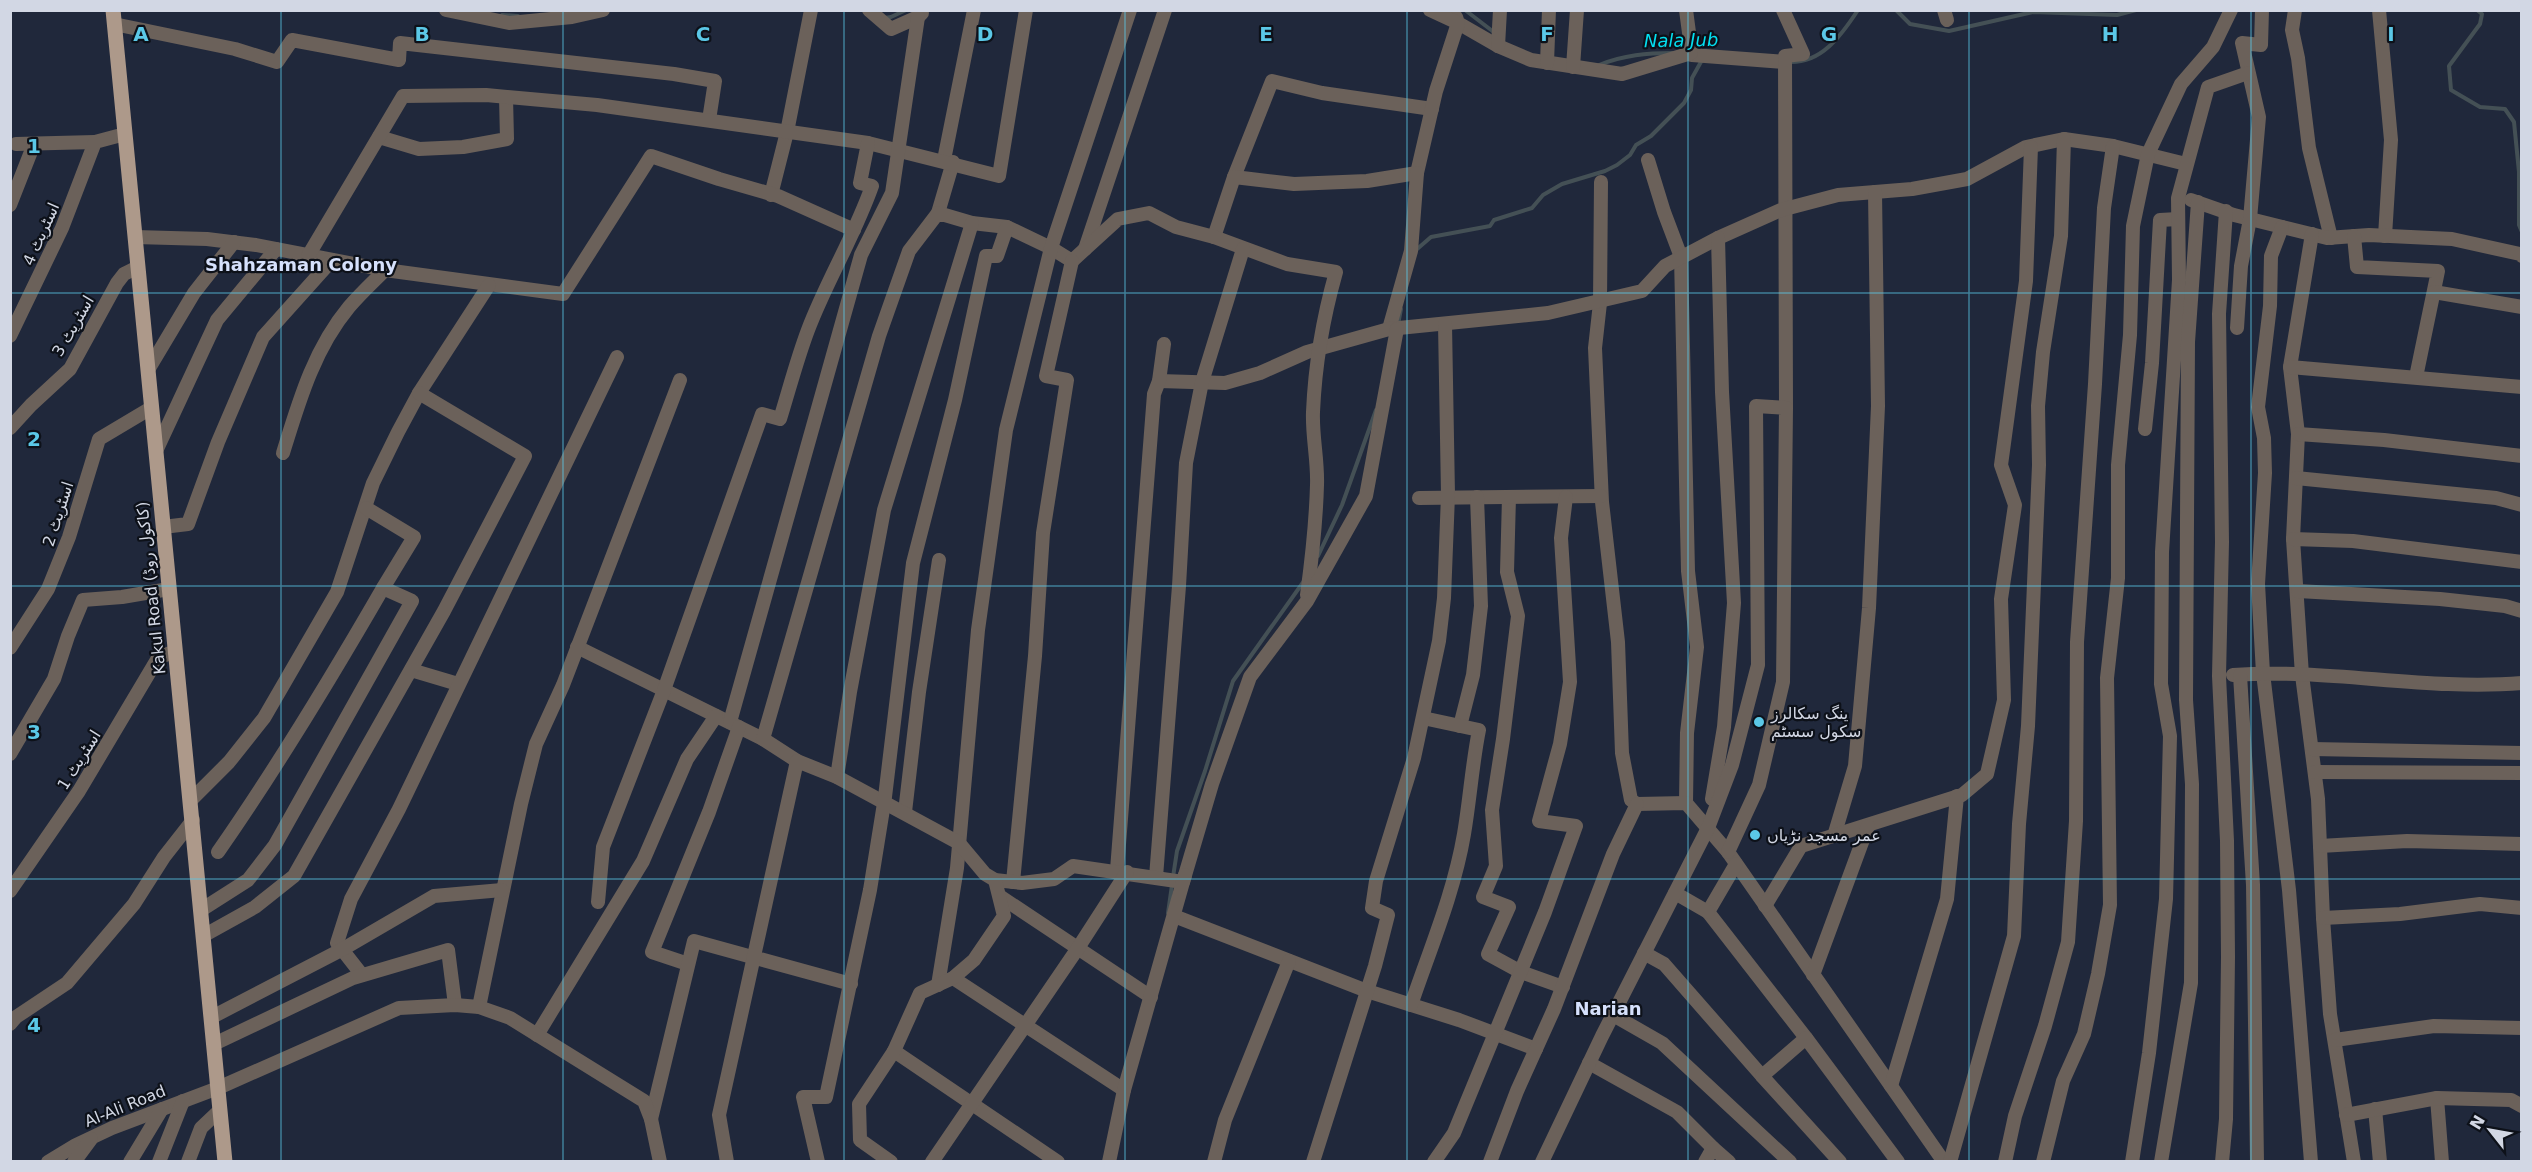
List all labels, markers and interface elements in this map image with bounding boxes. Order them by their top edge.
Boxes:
text: A [133,22,149,46]
text: B [414,22,430,46]
text: C [696,22,710,46]
text: D [977,22,993,46]
text: E [1259,22,1273,46]
text: F [1540,22,1554,46]
text: G [1821,22,1837,46]
text: H [2102,22,2118,46]
text: I [2387,22,2395,46]
water label: Nala Jub [1644,29,1718,51]
text: 1 [27,134,41,158]
street label: اسٹریٹ 4 [19,200,64,269]
district label: Shahzaman Colony [205,254,397,275]
street label: اسٹریٹ 3 [48,292,99,360]
text: 2 [27,427,41,451]
street label: اسٹریٹ 2 [39,479,78,549]
street label: Kakul Road (کاکول روڈ) [132,500,171,675]
place label: ینگ سکالرز سکول سسٹم [1770,704,1861,742]
marker: ینگ سکالرز سکول سسٹم [1752,715,1766,729]
text: 3 [27,720,41,744]
street label: اسٹریٹ 1 [53,727,106,794]
place label: عمر مسجد نڑیاں [1767,826,1881,846]
marker: عمر مسجد نڑیاں [1748,828,1762,842]
district label: Narian [1574,998,1642,1019]
text: 4 [27,1013,41,1037]
street label: Al-Ali Road [82,1081,168,1131]
north arrow [2460,1100,2520,1160]
text: N [2466,1112,2489,1133]

